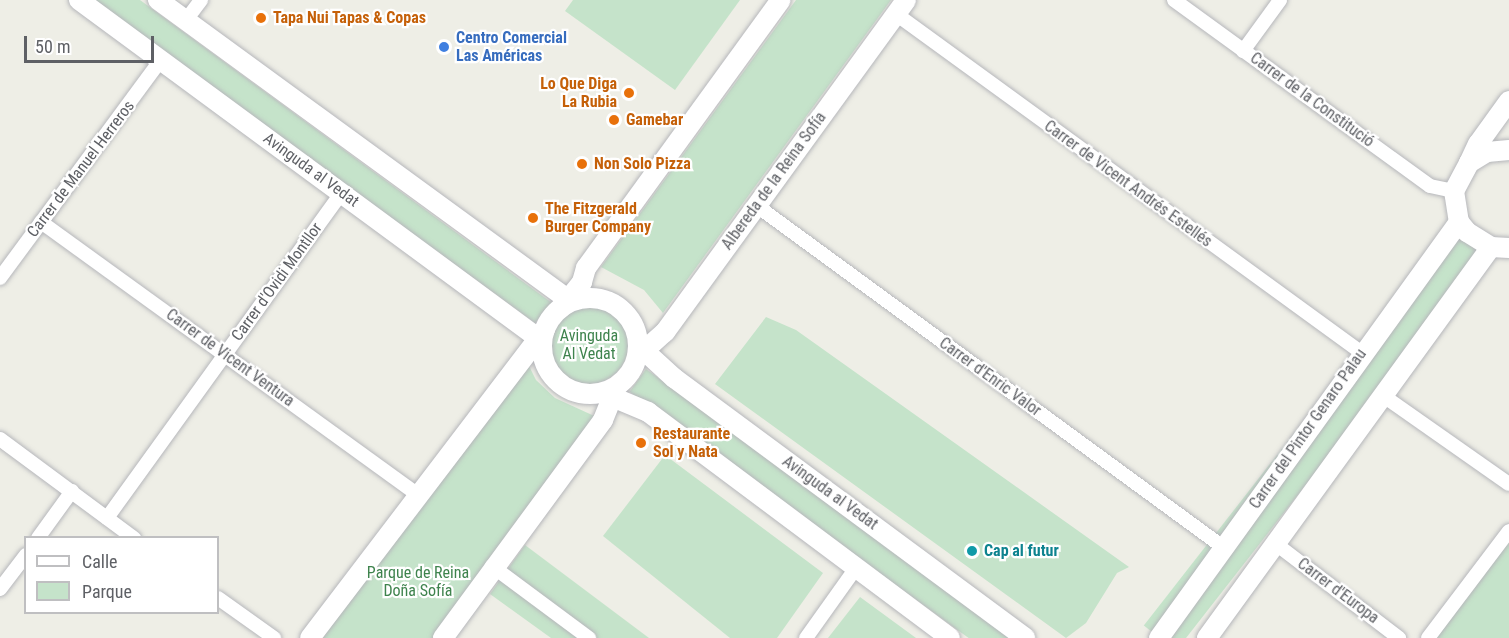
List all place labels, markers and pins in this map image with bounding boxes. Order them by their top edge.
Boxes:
place label: Tapa Nui Tapas & Copas [273,8,427,28]
marker: Tapa Nui Tapas & Copas [254,11,268,25]
place label: Centro Comercial Las Américas [456,28,567,66]
marker: Centro Comercial Las Américas [437,40,451,54]
place label: Lo Que Diga La Rubia [540,74,617,112]
marker: Lo Que Diga La Rubia [622,86,636,100]
place label: Gamebar [626,110,683,130]
marker: Gamebar [607,113,621,127]
place label: Non Solo Pizza [594,154,691,174]
marker: Non Solo Pizza [575,157,589,171]
place label: The Fitzgerald Burger Company [545,199,651,237]
marker: The Fitzgerald Burger Company [526,211,540,225]
place label: Restaurante Sol y Nata [653,424,730,462]
marker: Restaurante Sol y Nata [634,436,648,450]
place label: Cap al futur [984,541,1059,561]
marker: Cap al futur [965,544,979,558]

